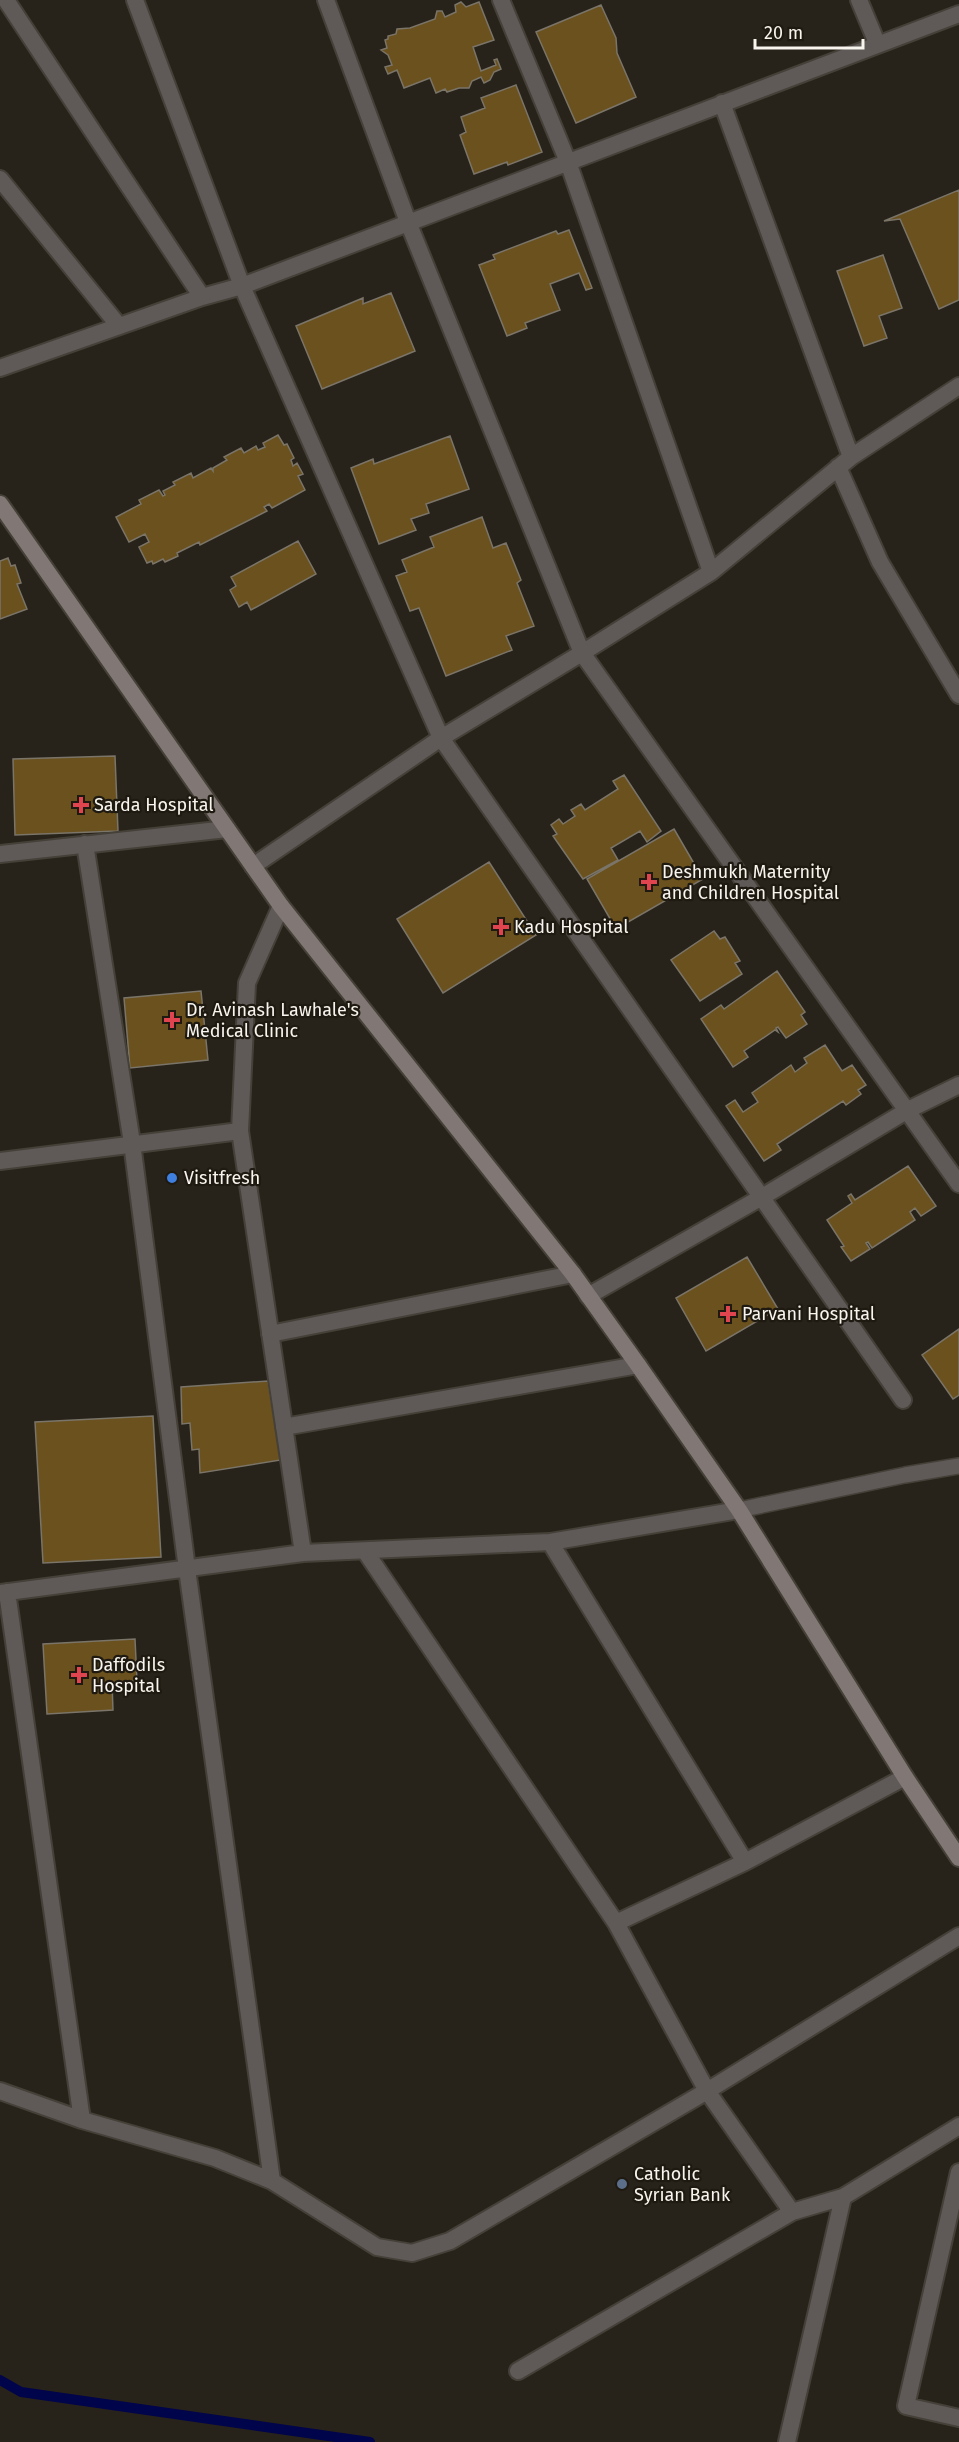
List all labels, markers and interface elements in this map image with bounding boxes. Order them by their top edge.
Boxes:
scale bar [755,12,863,50]
text: 20 m [764,22,803,44]
place label: Sarda Hospital [94,794,214,816]
marker: Sarda Hospital [72,796,90,814]
place label: Deshmukh Maternity and Children Hospital [662,861,839,904]
marker: Deshmukh Maternity and Children Hospital [640,873,658,891]
place label: Kadu Hospital [514,916,628,938]
marker: Kadu Hospital [492,918,510,936]
place label: Dr. Avinash Lawhale's Medical Clinic [186,999,359,1042]
marker: Dr. Avinash Lawhale's Medical Clinic [163,1011,181,1029]
place label: Visitfresh [184,1167,260,1189]
marker: Visitfresh [165,1171,179,1185]
place label: Parvani Hospital [742,1303,875,1325]
marker: Parvani Hospital [719,1305,737,1323]
place label: Daffodils Hospital [92,1654,165,1697]
marker: Daffodils Hospital [70,1666,88,1684]
place label: Catholic Syrian Bank [634,2163,731,2206]
marker: Catholic Syrian Bank [615,2177,629,2191]

